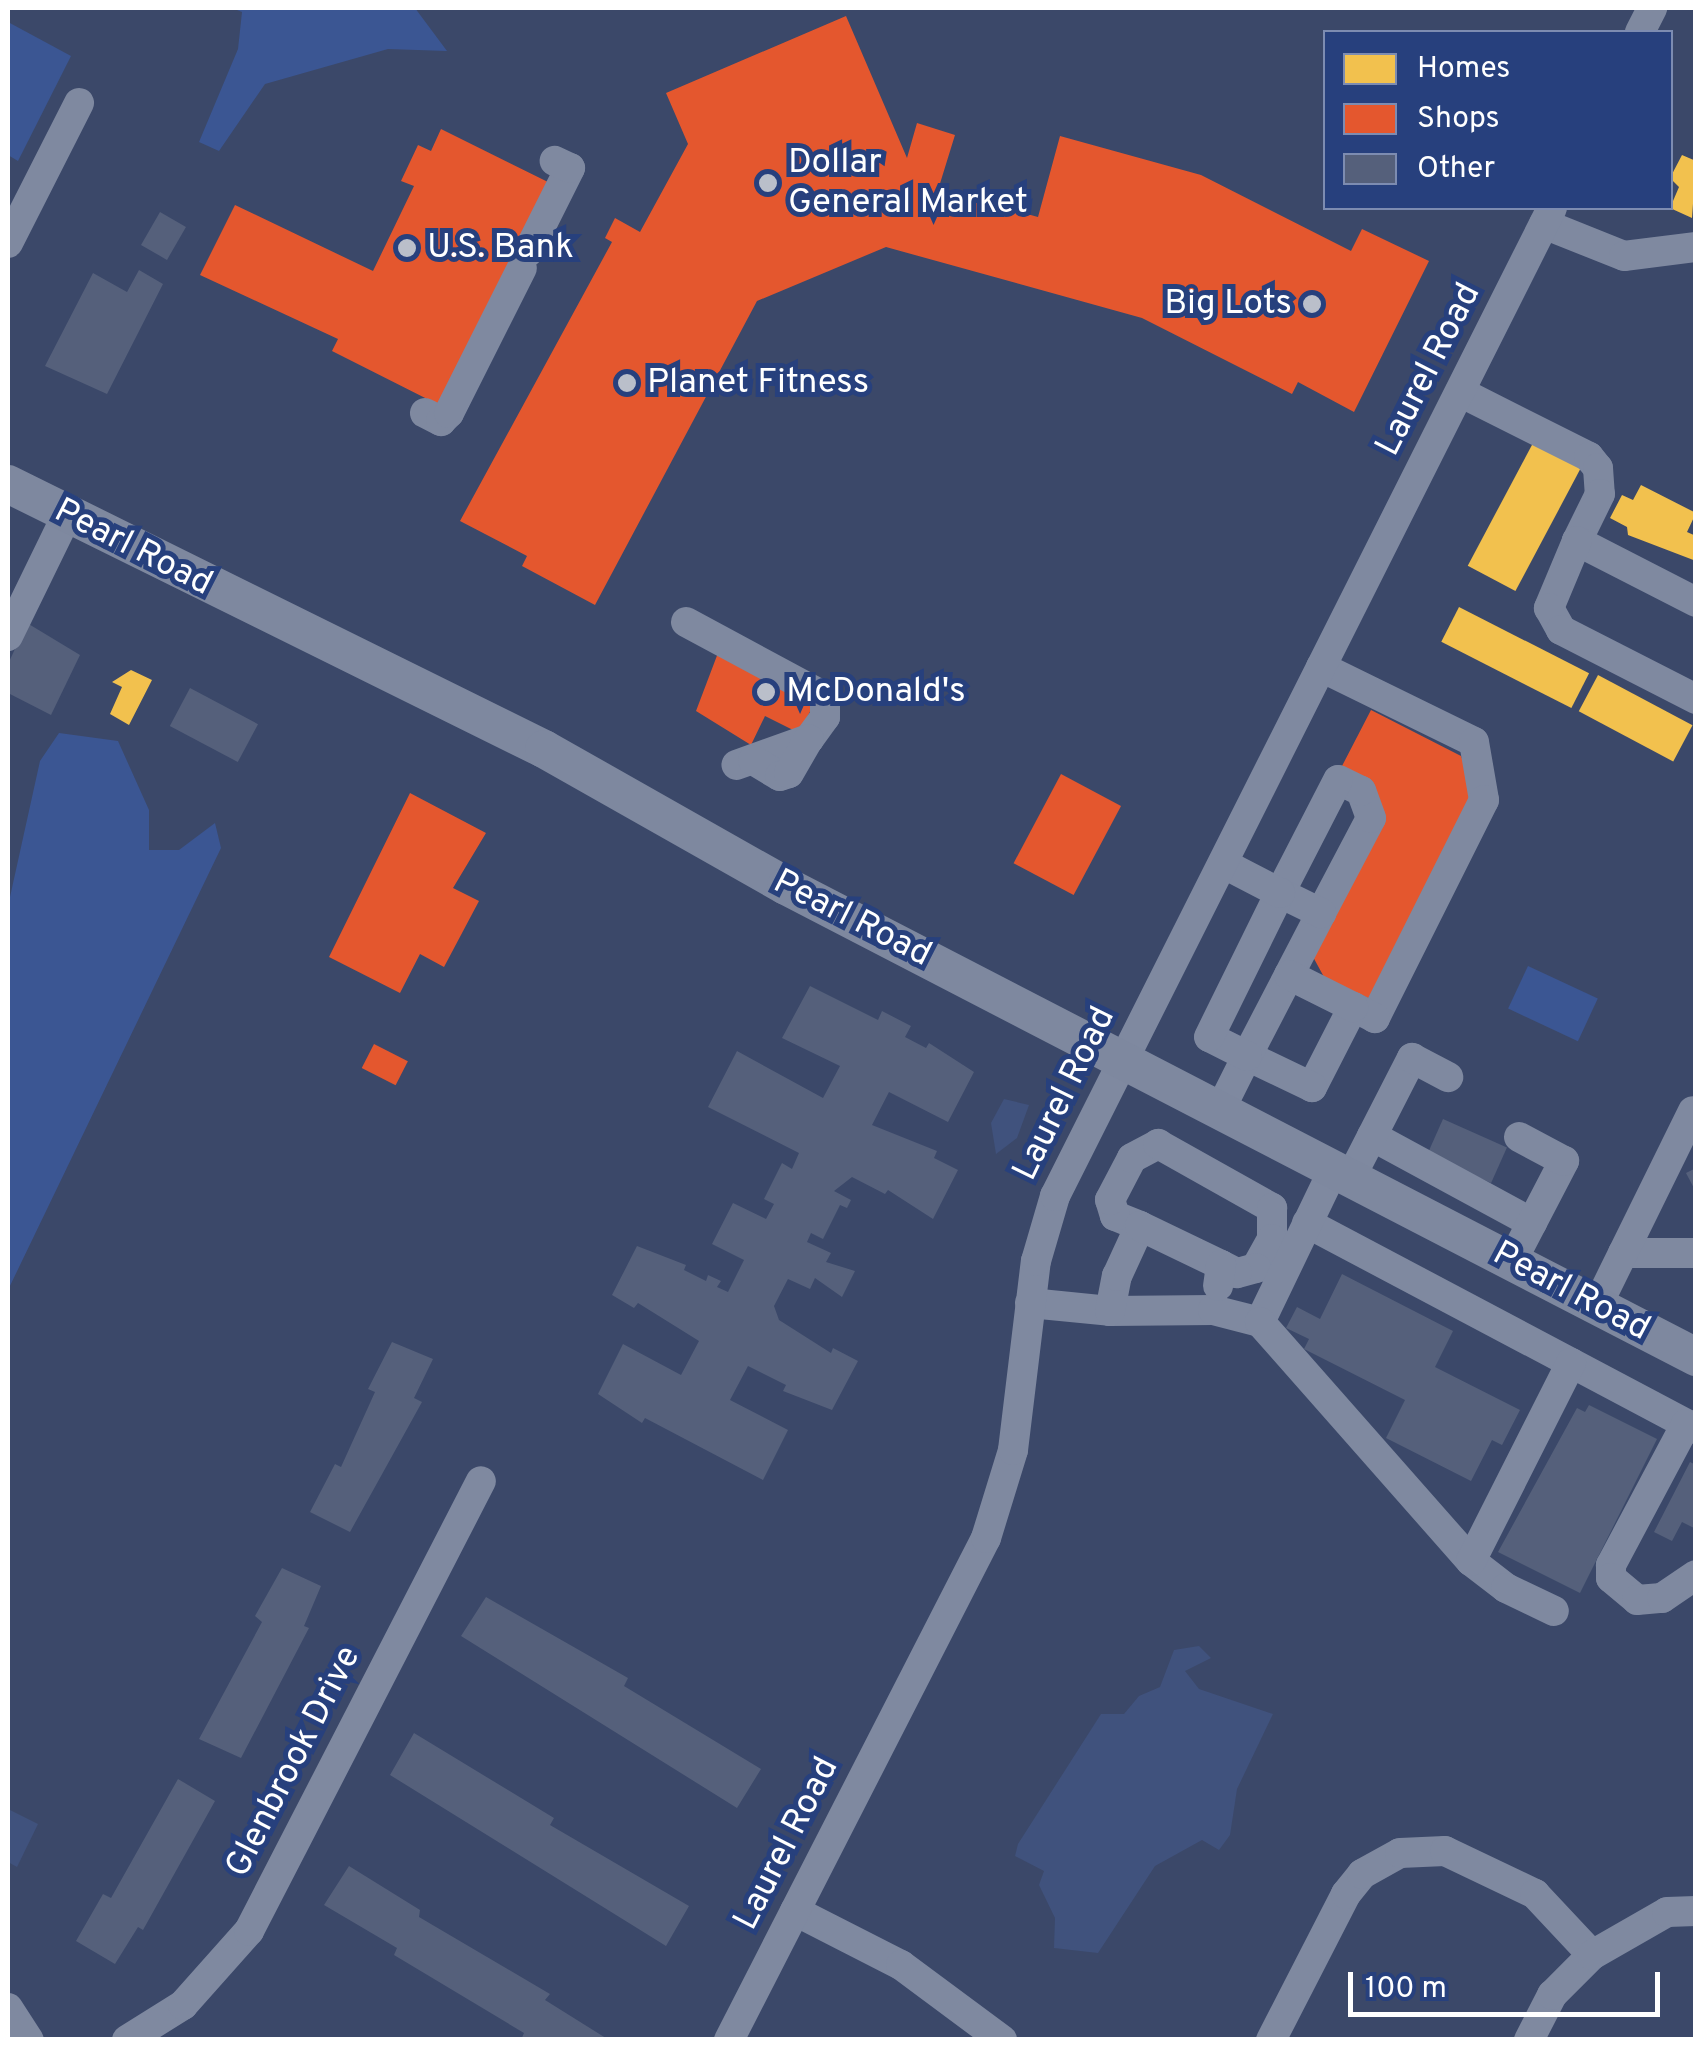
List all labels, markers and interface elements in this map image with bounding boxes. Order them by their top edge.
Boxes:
legend [1323,30,1673,210]
text: Homes [1417,51,1510,88]
text: Shops [1417,101,1500,138]
place label: Dollar General Market [788,142,1028,224]
text: Other [1417,151,1495,188]
marker: Dollar General Market [757,172,779,194]
place label: U.S. Bank [427,227,574,269]
marker: U.S. Bank [396,237,418,259]
street label: Laurel Road [1368,277,1490,463]
place label: Big Lots [1164,283,1292,325]
marker: Big Lots [1301,293,1323,315]
place label: Planet Fitness [647,362,869,404]
marker: Planet Fitness [616,372,638,394]
street label: Pearl Road [47,490,219,606]
place label: McDonald's [786,671,966,713]
marker: McDonald's [755,681,777,703]
street label: Pearl Road [766,861,938,977]
street label: Laurel Road [1005,1000,1125,1188]
street label: Pearl Road [1485,1233,1657,1351]
street label: Glenbrook Drive [218,1639,370,1885]
street label: Laurel Road [726,1751,848,1937]
scale bar [1353,1952,1666,2014]
text: 100 m [1365,1971,1447,2008]

